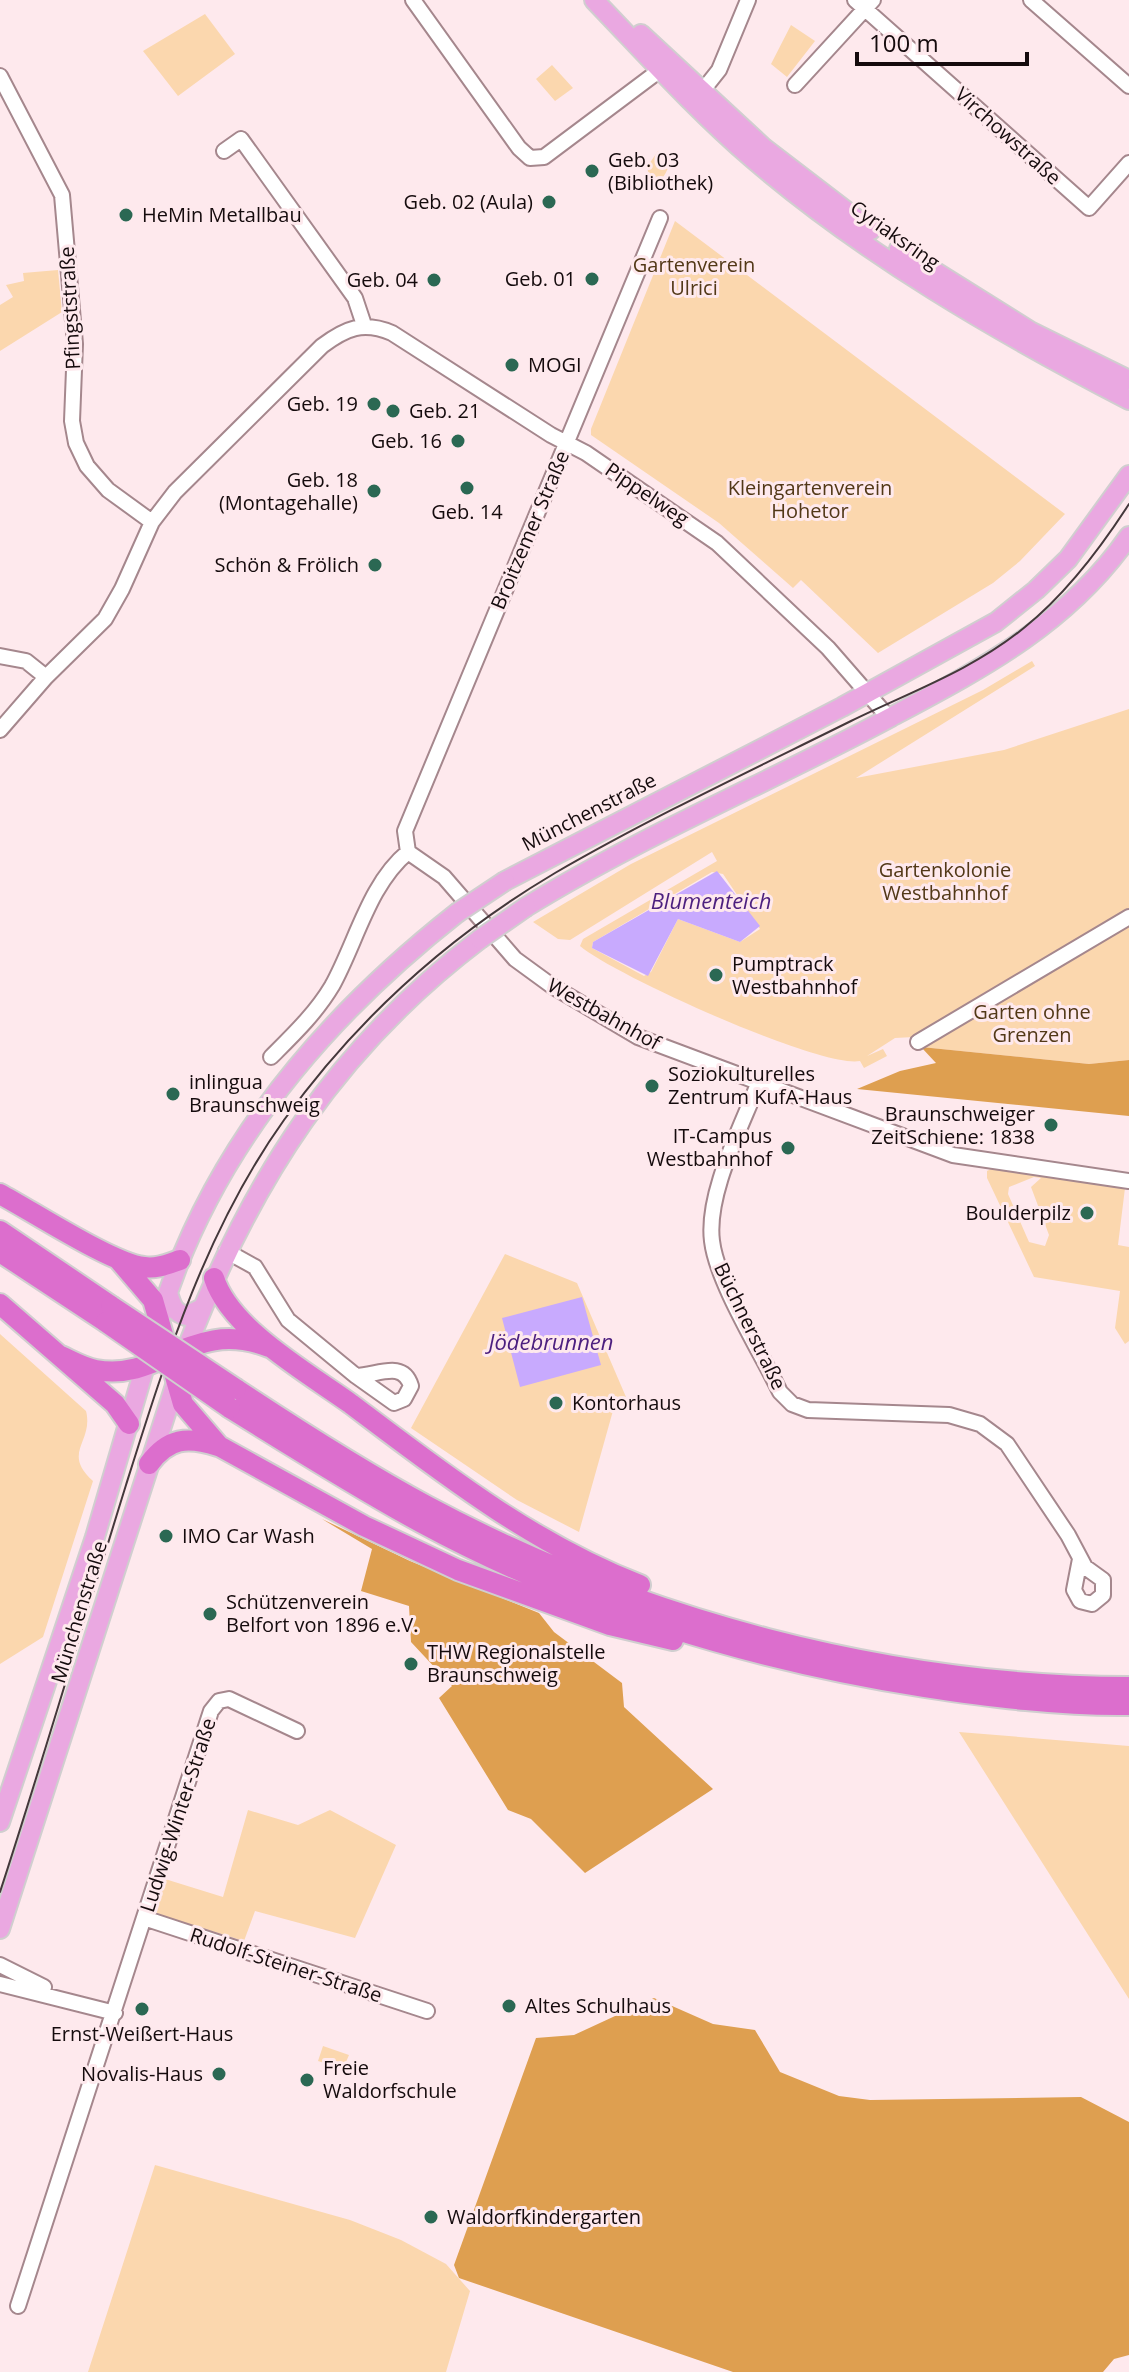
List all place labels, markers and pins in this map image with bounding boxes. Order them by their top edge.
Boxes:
place label: Geb. 03 (Bibliothek) [608,146,713,196]
marker: Geb. 03 (Bibliothek) [583,162,601,180]
place label: Geb. 02 (Aula) [404,188,533,215]
marker: Geb. 02 (Aula) [540,193,558,211]
place label: HeMin Metallbau [142,201,302,228]
marker: HeMin Metallbau [117,206,135,224]
place label: Geb. 01 [505,265,576,292]
place label: Geb. 04 [347,266,419,293]
marker: Geb. 01 [583,270,601,288]
marker: Geb. 04 [425,271,443,289]
place label: MOGI [528,351,582,378]
marker: MOGI [503,356,521,374]
place label: Geb. 19 [287,390,358,417]
marker: Geb. 19 [365,395,383,413]
place label: Geb. 21 [409,397,480,424]
marker: Geb. 21 [384,402,402,420]
place label: Geb. 16 [371,427,442,454]
marker: Geb. 16 [449,432,467,450]
place label: Geb. 18 (Montagehalle) [219,466,358,516]
marker: Geb. 14 [458,479,476,497]
marker: Geb. 18 (Montagehalle) [365,482,383,500]
place label: Geb. 14 [431,498,503,525]
place label: Schön & Frölich [214,551,359,578]
marker: Schön & Frölich [366,556,384,574]
place label: Pumptrack Westbahnhof [732,950,859,1000]
marker: Pumptrack Westbahnhof [707,966,725,984]
place label: Soziokulturelles Zentrum KufA-Haus [668,1060,852,1110]
place label: inlingua Braunschweig [189,1068,320,1118]
marker: Soziokulturelles Zentrum KufA-Haus [643,1077,661,1095]
marker: inlingua Braunschweig [164,1085,182,1103]
place label: Braunschweiger ZeitSchiene: 1838 [871,1100,1035,1150]
marker: Braunschweiger ZeitSchiene: 1838 [1042,1116,1060,1134]
place label: IT-Campus Westbahnhof [647,1122,773,1172]
marker: IT-Campus Westbahnhof [779,1139,797,1157]
place label: Boulderpilz [965,1199,1071,1226]
marker: Boulderpilz [1078,1204,1096,1222]
place label: Kontorhaus [572,1389,681,1416]
marker: Kontorhaus [547,1394,565,1412]
place label: IMO Car Wash [182,1522,315,1549]
marker: IMO Car Wash [157,1527,175,1545]
place label: Schützenverein Belfort von 1896 e.V. [226,1588,419,1638]
marker: Schützenverein Belfort von 1896 e.V. [201,1605,219,1623]
place label: THW Regionalstelle Braunschweig [427,1638,606,1688]
marker: THW Regionalstelle Braunschweig [402,1655,420,1673]
place label: Altes Schulhaus [525,1992,671,2019]
marker: Altes Schulhaus [500,1997,518,2015]
marker: Ernst-Weißert-Haus [133,2000,151,2018]
place label: Ernst-Weißert-Haus [51,2020,233,2047]
place label: Freie Waldorfschule [323,2054,457,2104]
place label: Novalis-Haus [81,2060,203,2087]
marker: Novalis-Haus [210,2065,228,2083]
marker: Freie Waldorfschule [298,2071,316,2089]
place label: Waldorfkindergarten [447,2203,641,2230]
marker: Waldorfkindergarten [422,2208,440,2226]

